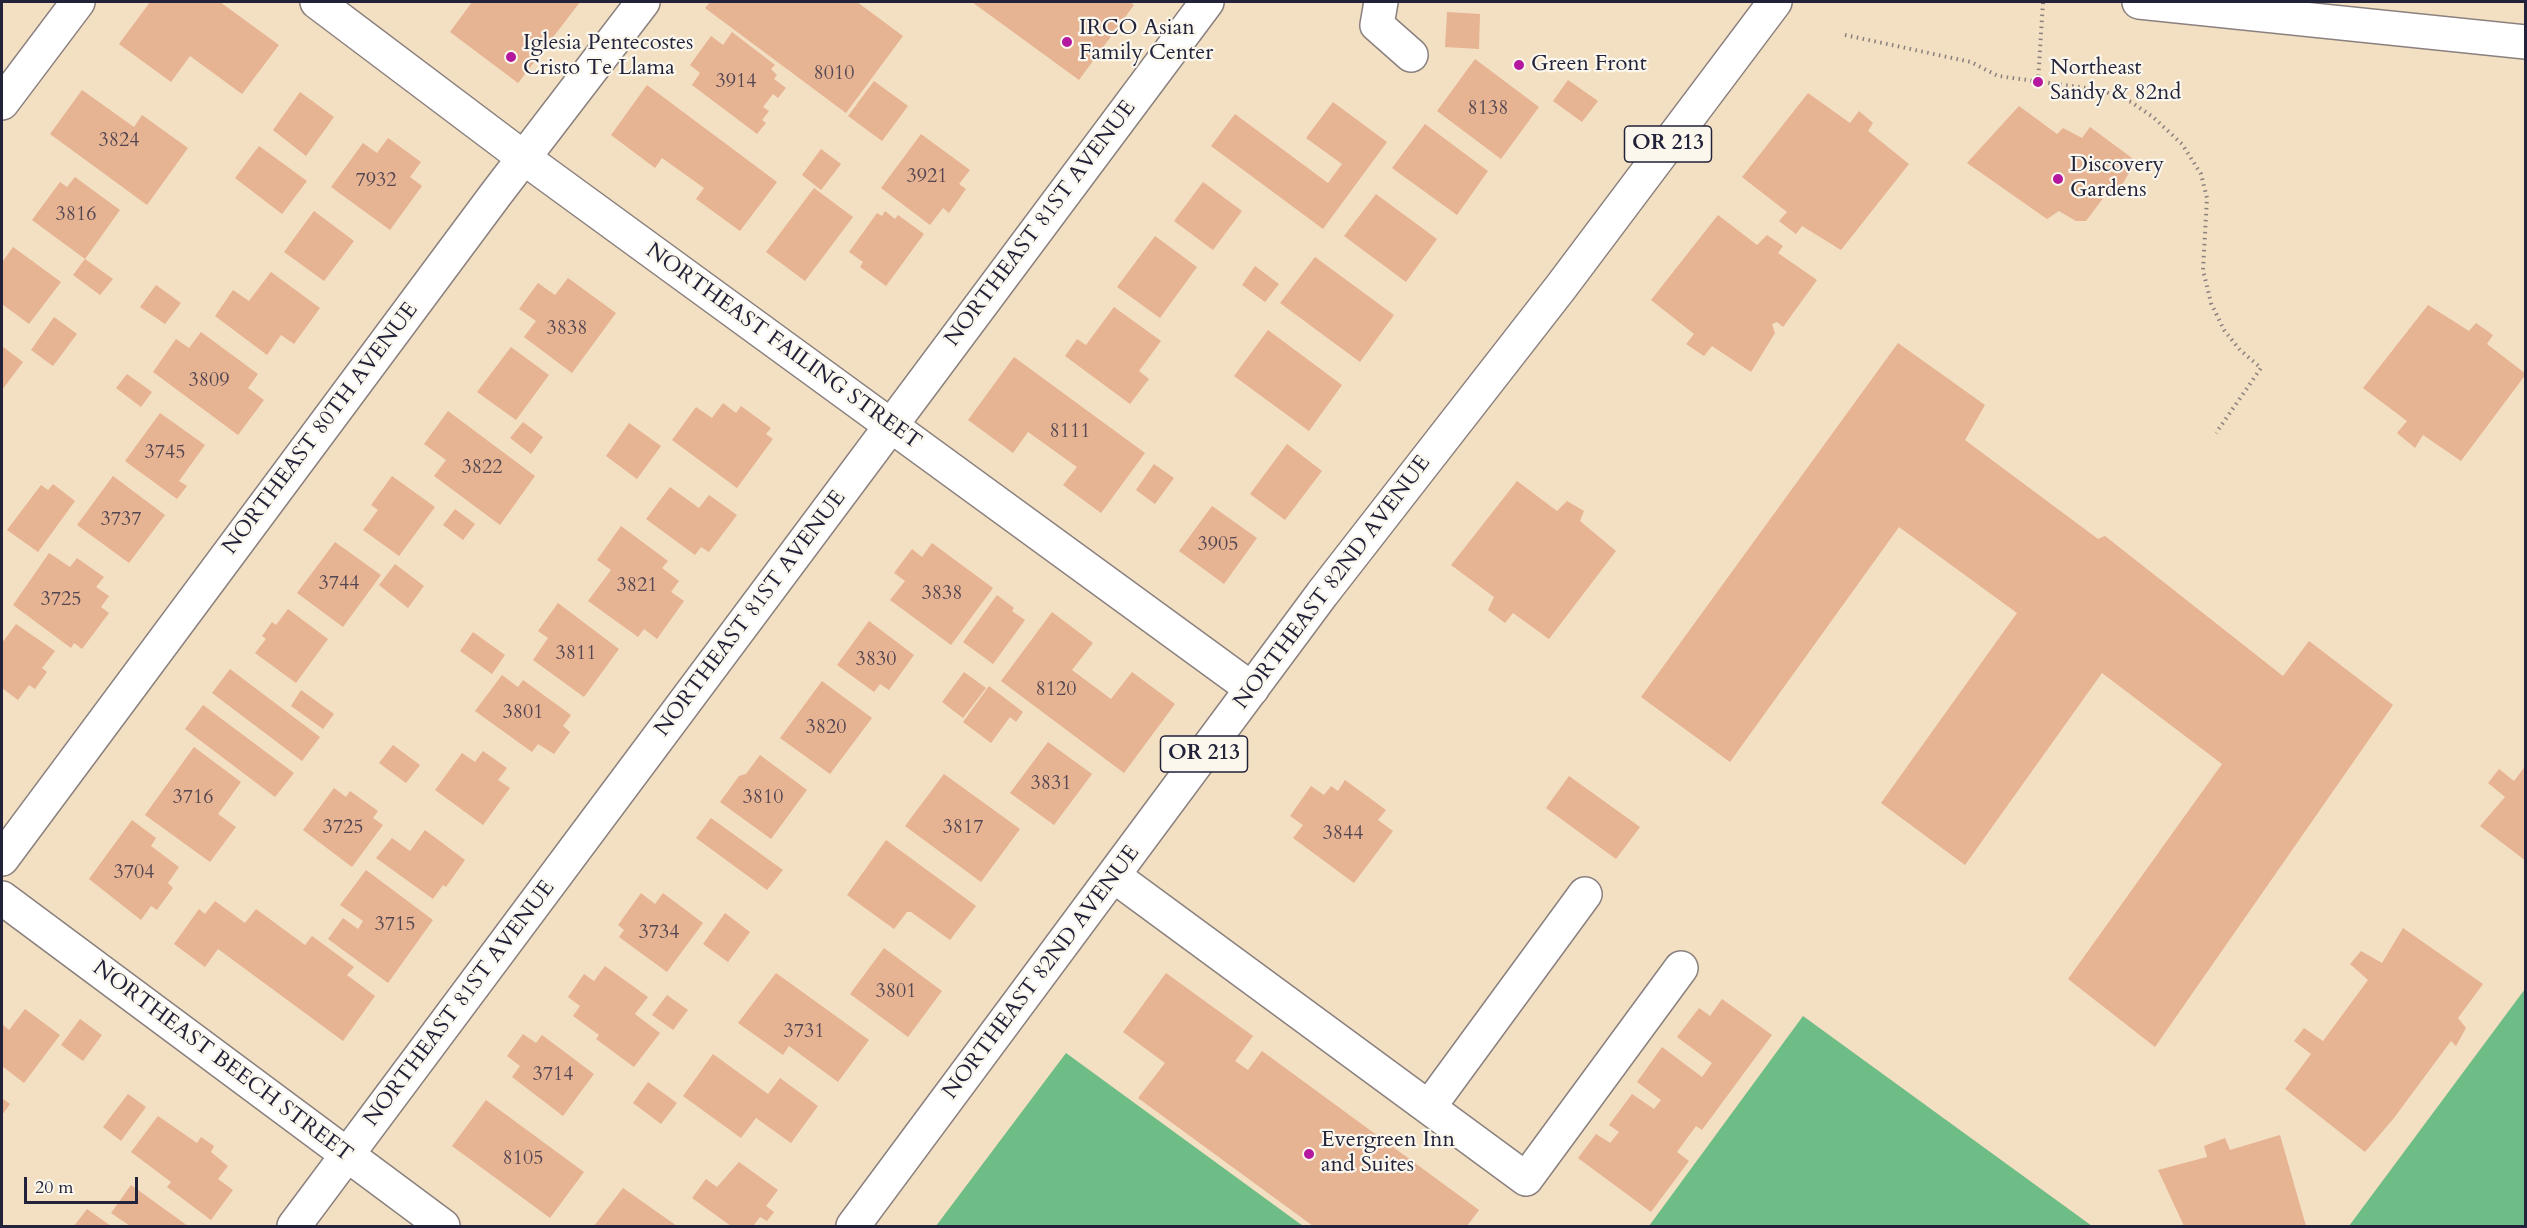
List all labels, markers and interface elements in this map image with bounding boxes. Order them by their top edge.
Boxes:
place label: IRCO Asian Family Center [1079,16,1213,68]
place label: Iglesia Pentecostes Cristo Te Llama [523,31,693,82]
marker: IRCO Asian Family Center [1060,35,1074,49]
marker: Iglesia Pentecostes Cristo Te Llama [504,50,518,64]
place label: Green Front [1531,52,1647,78]
place label: Northeast Sandy & 82nd [2050,56,2181,107]
marker: Green Front [1512,58,1526,72]
house number: 8010 [814,62,854,86]
house number: 3914 [716,70,756,94]
marker: Northeast Sandy & 82nd [2031,75,2045,89]
street label: NORTHEAST 81ST AVENUE [940,96,1142,352]
house number: 8138 [1468,97,1508,121]
road number: OR 213 [1624,126,1712,162]
house number: 3824 [99,129,139,153]
place label: Discovery Gardens [2070,153,2164,204]
house number: 3921 [907,165,947,189]
house number: 7932 [356,169,396,193]
marker: Discovery Gardens [2051,172,2065,186]
house number: 3816 [56,203,96,227]
street label: NORTHEAST FAILING STREET [640,238,926,456]
street label: NORTHEAST 80TH AVENUE [218,298,424,560]
house number: 3838 [547,317,587,341]
house number: 3809 [189,369,229,393]
house number: 8111 [1050,420,1090,444]
house number: 3745 [145,441,185,465]
street label: NORTHEAST 82ND AVENUE [1229,451,1437,715]
house number: 3822 [462,456,502,480]
street label: NORTHEAST 81ST AVENUE [650,486,852,742]
house number: 3737 [101,508,141,532]
house number: 3905 [1198,533,1238,557]
house number: 3744 [319,572,359,596]
house number: 3821 [617,574,657,598]
house number: 3838 [922,582,962,606]
house number: 3725 [41,588,81,612]
house number: 3811 [556,642,596,666]
house number: 3830 [856,648,896,672]
house number: 8120 [1036,678,1076,702]
house number: 3801 [503,701,543,725]
house number: 3820 [806,716,846,740]
road number: OR 213 [1160,736,1248,772]
house number: 3831 [1031,772,1071,796]
house number: 3716 [173,786,213,810]
house number: 3810 [743,786,783,810]
house number: 3725 [323,816,363,840]
house number: 3817 [943,816,983,840]
house number: 3844 [1323,822,1363,846]
street label: NORTHEAST 82ND AVENUE [938,841,1146,1105]
house number: 3704 [114,861,154,885]
street label: NORTHEAST 81ST AVENUE [359,876,561,1132]
house number: 3715 [375,913,415,937]
house number: 3734 [639,921,679,945]
street label: NORTHEAST BEECH STREET [87,956,357,1168]
house number: 3801 [876,980,916,1004]
house number: 3731 [784,1020,824,1044]
house number: 3714 [533,1063,573,1087]
place label: Evergreen Inn and Suites [1321,1128,1455,1180]
house number: 8105 [503,1147,543,1171]
marker: Evergreen Inn and Suites [1302,1147,1316,1161]
scale bar [27,1165,141,1203]
text: 20 m [35,1175,74,1200]

